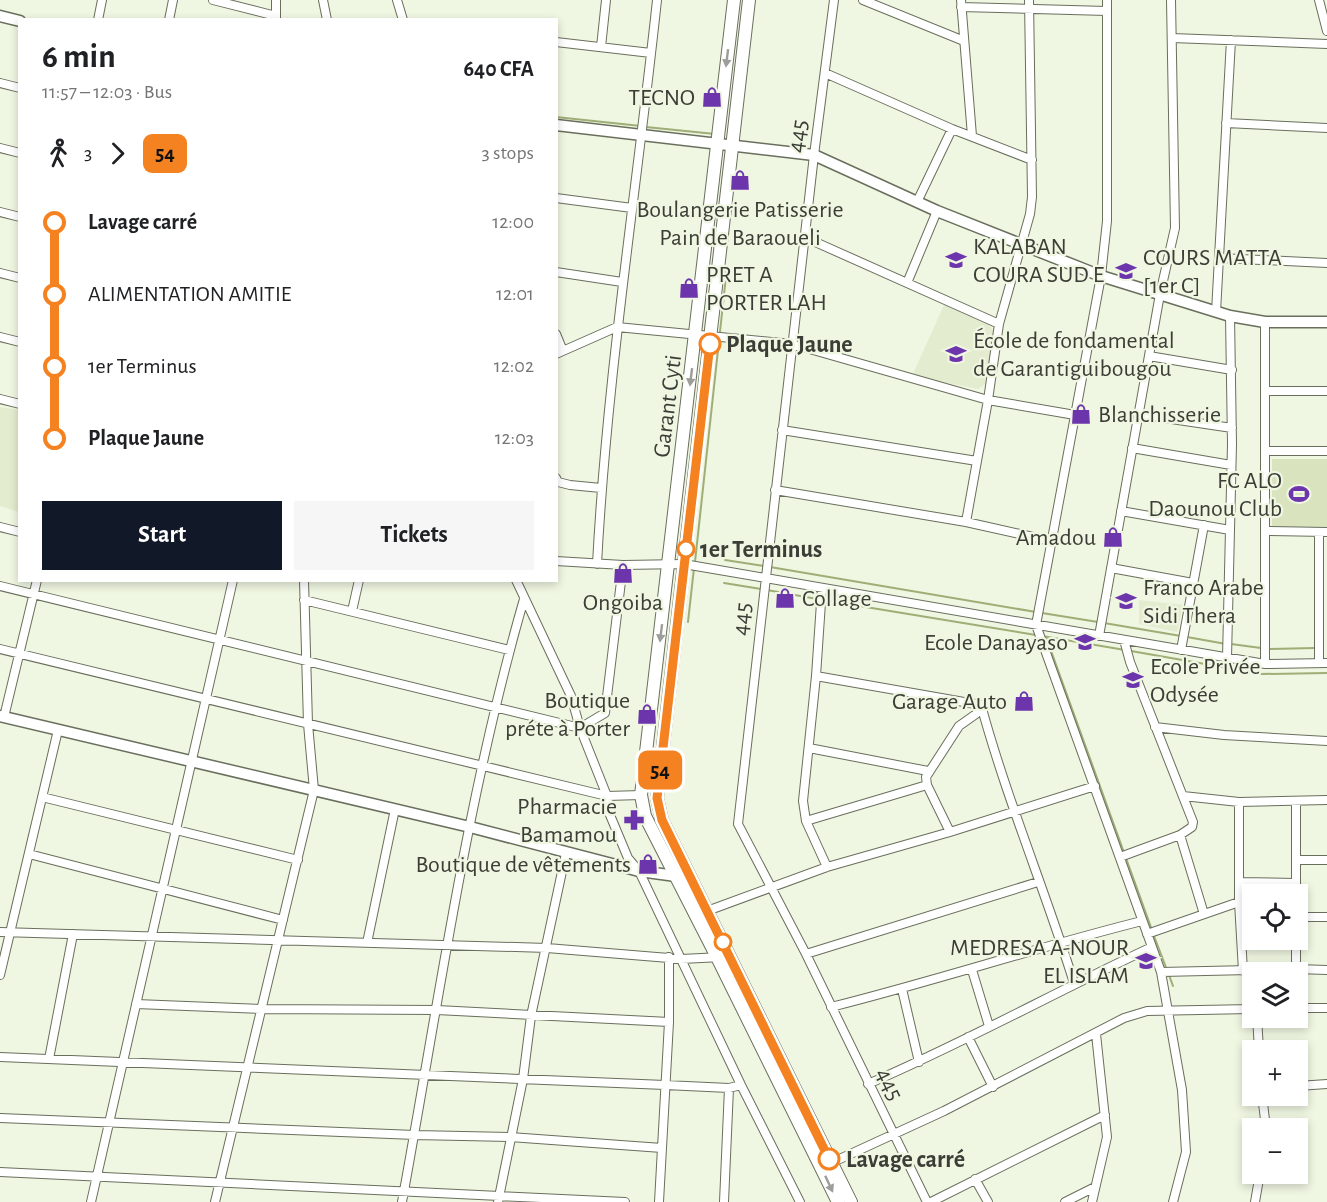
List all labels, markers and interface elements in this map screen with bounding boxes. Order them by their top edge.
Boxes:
text: 6 min [42,41,116,74]
one-way arrow [722,49,732,68]
text: 640 CFA [463,58,534,80]
text: 11:57 – 12:03 · Bus [42,82,172,102]
shop icon: TECNO [700,85,724,109]
place label: TECNO [628,86,695,110]
street label: 445 [784,118,812,154]
icon: walk [42,137,75,170]
icon: forward [101,137,134,170]
text: 3 [84,143,92,163]
text: 54 [155,143,175,164]
text: 3 stops [482,143,534,163]
shop icon: Boulangerie Patisserie Pain de Baraoueli [728,168,752,192]
place label: Boulangerie Patisserie Pain de Baraoueli [636,198,844,250]
text: Lavage carré [88,211,197,233]
text: 12:00 [492,212,534,232]
place label: KALABAN COURA SUD E [973,235,1105,287]
place label: COURS MATTA [1er C] [1143,246,1282,298]
school or university icon: KALABAN COURA SUD E [944,248,968,272]
school or university icon: COURS MATTA [1er C] [1114,259,1138,283]
place label: PRET A PORTER LAH [706,263,827,315]
shop icon: PRET A PORTER LAH [677,276,701,300]
text: ALIMENTATION AMITIE [88,283,291,305]
text: 12:01 [496,284,534,304]
place label: École de fondamental de Garantiguibougou [973,327,1175,381]
marker: Plaque Jaune [699,333,721,355]
place label: Plaque Jaune [726,333,853,357]
school or university icon: École de fondamental de Garantiguibougou [944,342,968,366]
street label: Garant Cyti [650,353,686,459]
text: 1er Terminus [88,355,197,377]
text: 12:02 [494,356,534,376]
one-way arrow [686,368,696,387]
shop icon: Blanchisserie [1069,402,1093,426]
place label: Blanchisserie [1098,403,1221,427]
text: Plaque Jaune [88,427,204,449]
text: 12:03 [495,428,534,448]
place label: FC ALO Daounou Club [1148,469,1282,521]
sports icon: FC ALO Daounou Club [1287,482,1311,506]
button: Start [42,501,282,570]
button: Tickets [294,501,534,570]
shop icon: Amadou [1101,525,1125,549]
place label: Amadou [1016,526,1096,550]
place label: 1er Terminus [700,538,822,562]
marker: 1er Terminus [677,540,695,558]
shop icon: Ongoiba [611,561,635,585]
place label: Franco Arabe Sidi Thera [1143,576,1264,628]
shop icon: Collage [773,586,797,610]
place label: Collage [802,587,871,611]
school or university icon: Franco Arabe Sidi Thera [1114,589,1138,613]
place label: Ongoiba [583,591,663,615]
street label: 445 [728,601,756,637]
one-way arrow [656,624,666,643]
school or university icon: Ecole Danayaso [1073,630,1097,654]
place label: Ecole Danayaso [924,631,1068,655]
place label: Ecole Privée Odysée [1150,655,1261,707]
school or university icon: Ecole Privée Odysée [1121,668,1145,692]
place label: Boutique préte à Porter [505,689,630,741]
shop icon: Garage Auto [1012,689,1036,713]
place label: Garage Auto [892,690,1007,714]
shop icon: Boutique préte à Porter [635,702,659,726]
line badge: 54 [633,750,687,790]
text: 54 [650,760,670,781]
place label: Pharmacie Bamamou [517,795,617,847]
pharmacy icon: Pharmacie Bamamou [622,808,646,832]
shop icon: Boutique de vêtements [636,852,660,876]
place label: Boutique de vêtements [415,853,631,877]
map controls [1242,884,1308,1184]
button: locate [1242,884,1308,950]
unlabelled marker [714,933,732,951]
place label: MEDRESA A-NOUR EL ISLAM [950,936,1129,988]
school or university icon: MEDRESA A-NOUR EL ISLAM [1134,949,1158,973]
button: layers [1242,962,1308,1028]
button: + [1242,1040,1308,1106]
street label: 445 [871,1064,907,1105]
button: − [1242,1118,1308,1184]
marker: Lavage carré [818,1148,840,1170]
place label: Lavage carré [846,1148,965,1172]
one-way arrow [825,1176,834,1193]

